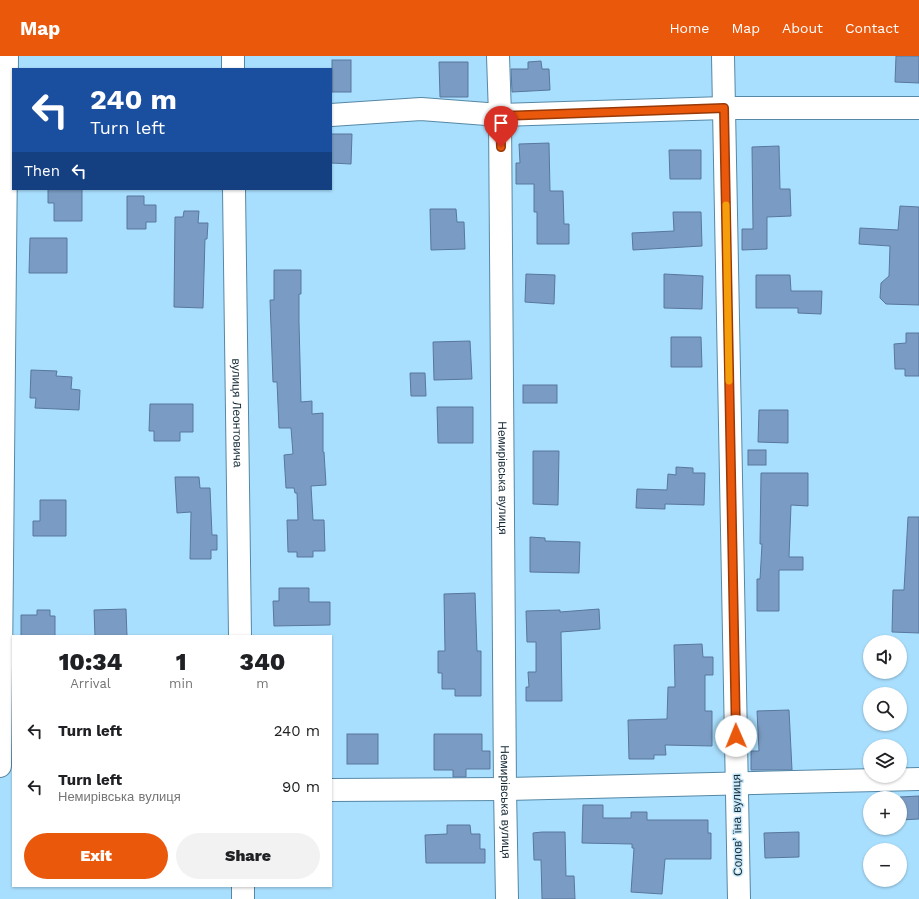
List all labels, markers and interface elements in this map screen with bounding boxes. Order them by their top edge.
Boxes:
text: Map [20,17,60,40]
text: Home [669,20,709,36]
text: Map [731,20,760,36]
text: About [782,20,823,36]
text: Contact [845,20,899,36]
text: 240 m [90,83,177,116]
icon: left [24,84,76,136]
pin [484,106,518,147]
icon: arrive [490,112,512,134]
text: Turn left [90,117,165,138]
icon: left [68,160,90,182]
text: Then [24,162,60,180]
street label: вулиця Леонтовича [229,358,245,468]
street label: Немирівська вулиця [495,421,510,535]
map controls [863,635,907,887]
button: sound [863,635,907,679]
text: 10:34 [59,648,122,676]
text: 1 [176,648,186,676]
text: 340 [240,648,285,676]
text: Arrival [70,676,111,691]
text: min [169,676,193,691]
text: m [256,676,269,691]
button: search [863,687,907,731]
position arrow [715,715,757,757]
icon: left [24,720,46,742]
text: Turn left [58,722,122,740]
text: 240 m [274,722,320,740]
button: layers [863,739,907,783]
street label: Немирівська вулиця [498,745,513,859]
text: Turn left [58,771,122,789]
street label: Соловʼїна вулиця [729,774,745,876]
icon: left [24,776,46,798]
text: 90 m [282,778,320,796]
text: Немирівська вулиця [58,789,181,804]
button: + [863,791,907,835]
button: Exit [24,833,168,879]
button: Share [176,833,320,879]
button: − [863,843,907,887]

